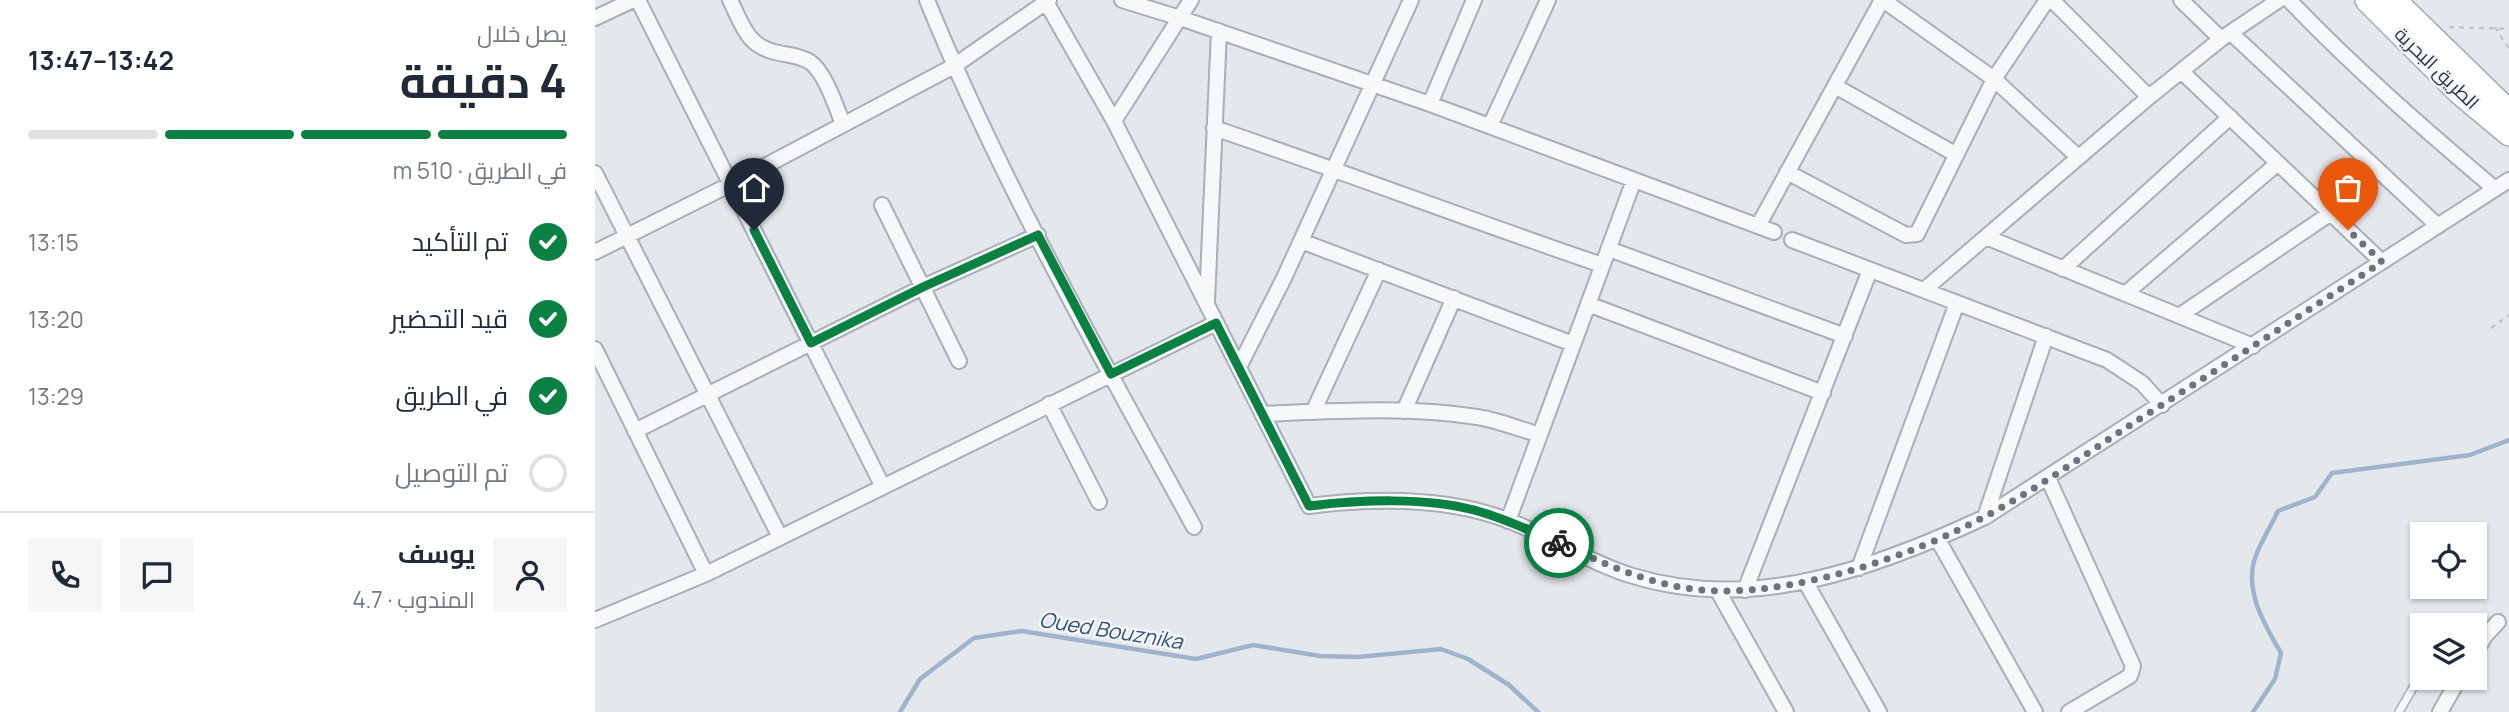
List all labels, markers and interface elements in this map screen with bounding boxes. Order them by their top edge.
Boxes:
text: يصل خلال [477,17,567,49]
street label: الطريق البحرية [2389,21,2485,115]
text: 13:42–13:47 [28,42,174,78]
text: 4 دقيقة [400,49,567,112]
text: في الطريق · 510 m [393,154,567,186]
pin [724,158,784,230]
pin [2318,158,2378,230]
icon: home [735,169,773,207]
icon: bag [2329,169,2367,207]
text: تم التأكيد [411,223,508,259]
icon: check [529,223,567,261]
text: 13:15 [28,226,79,258]
text: قيد التحضير [390,300,508,336]
icon: check [529,300,567,338]
text: 13:20 [28,303,84,335]
text: في الطريق [395,377,508,413]
icon: check [529,377,567,415]
text: 13:29 [28,380,84,412]
text: تم التوصيل [395,454,508,490]
courier [1524,508,1594,578]
map controls [2410,522,2487,690]
button: locate [2410,522,2487,599]
icon: bike [1540,524,1578,562]
text: يوسف [398,535,475,571]
button: phone [28,538,102,612]
button: chat [120,538,194,612]
button: person [493,538,567,612]
text: المندوب · 4.7 [352,583,475,615]
water label: Oued Bouznika [1037,605,1186,655]
button: layers [2410,613,2487,690]

